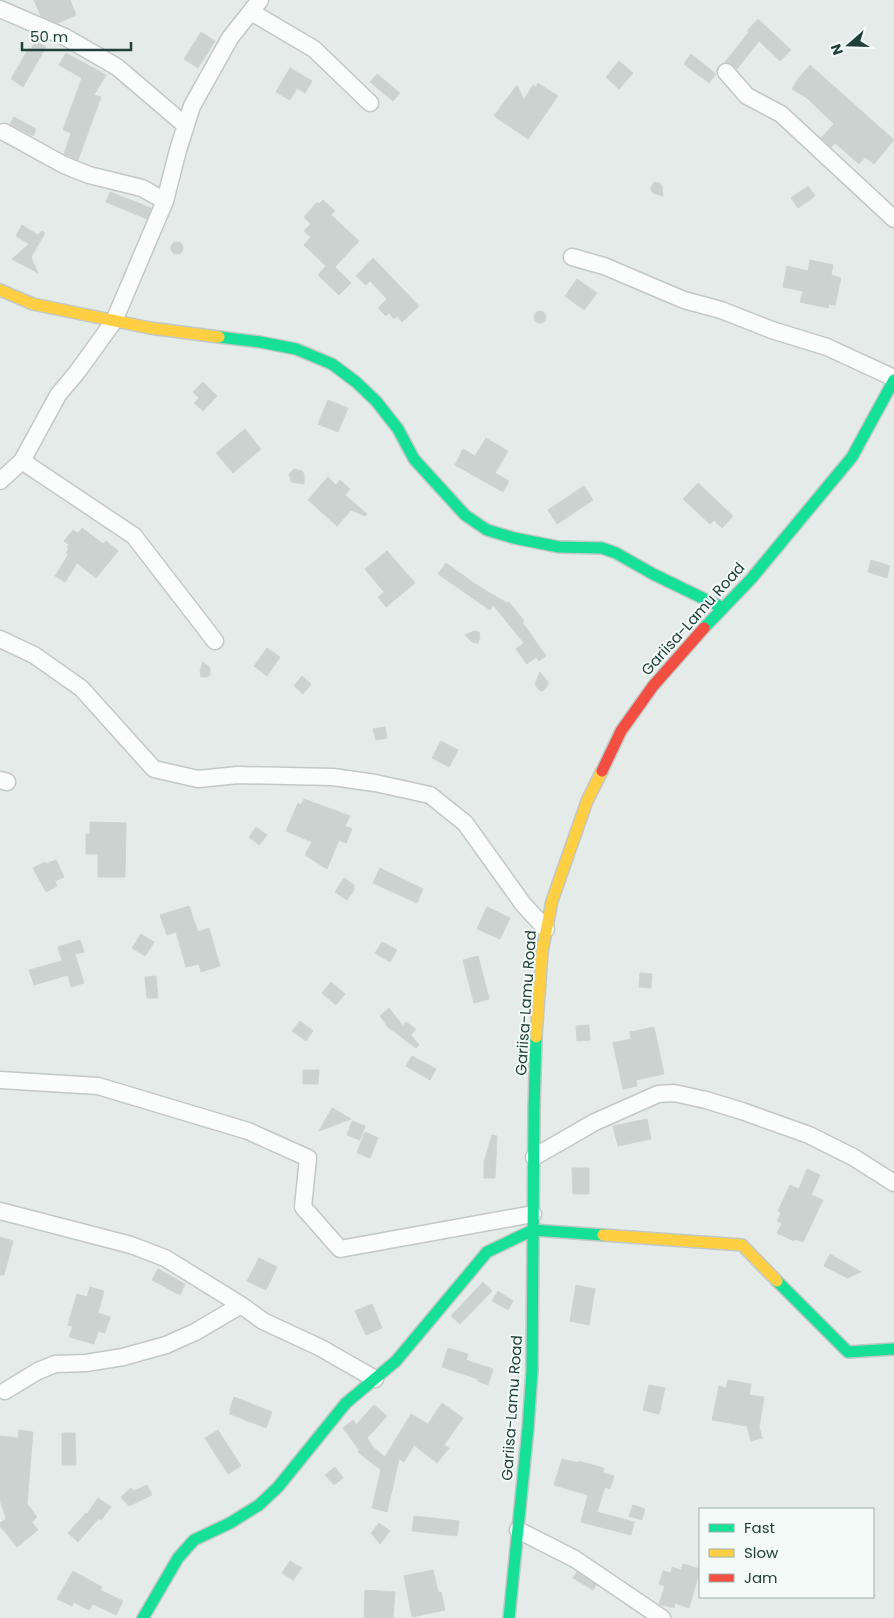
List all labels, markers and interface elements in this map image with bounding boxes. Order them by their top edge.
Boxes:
scale bar [22,20,131,52]
north arrow [824,20,874,70]
text: 50 m [30,26,68,47]
text: N [826,41,848,58]
street label: Gariisa-Lamu Road [636,558,749,680]
street label: Gariisa-Lamu Road [510,930,541,1076]
street label: Gariisa-Lamu Road [496,1335,527,1481]
legend [699,1508,874,1598]
text: Fast [744,1517,775,1538]
text: Slow [744,1542,779,1563]
text: Jam [744,1567,778,1588]

